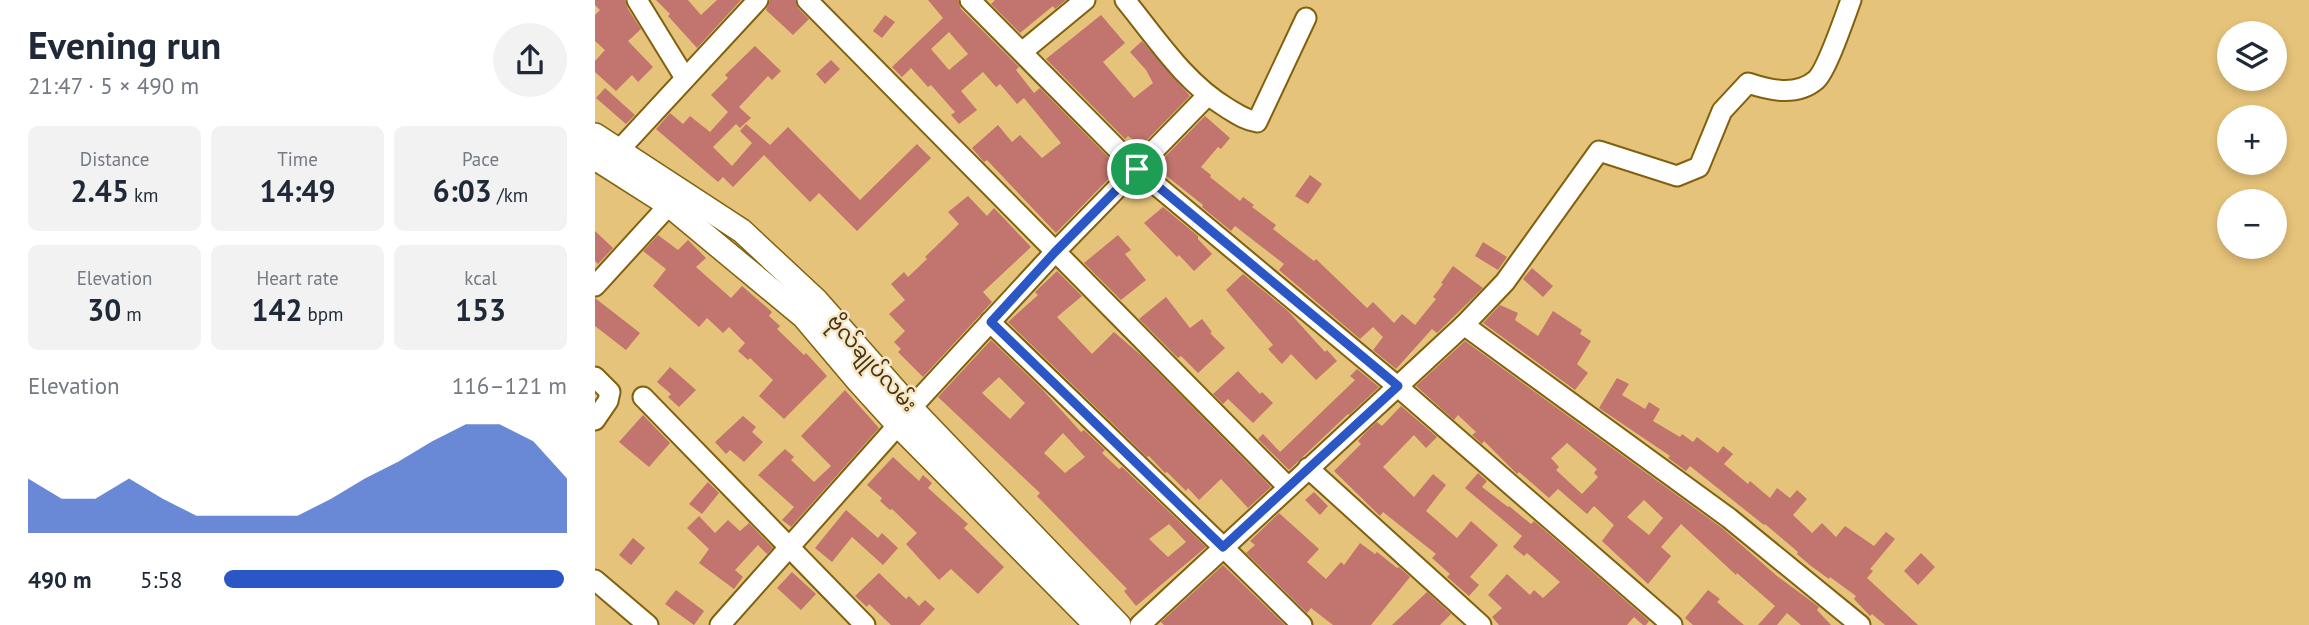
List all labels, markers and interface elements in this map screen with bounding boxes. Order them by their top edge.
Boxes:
text: Evening run [28,20,221,69]
map controls [2217,21,2287,259]
button: layers [2217,21,2287,91]
button: share [493,23,567,97]
text: 21:47 · 5 × 490 m [28,71,199,100]
button: + [2217,105,2287,175]
pin [1107,139,1167,199]
text: Distance [80,147,149,171]
text: Time [277,147,318,171]
text: Pace [462,147,499,171]
icon: arrive [1118,150,1156,188]
text: 2.45 [70,171,129,210]
text: 14:49 [259,171,336,210]
text: 6:03 [433,171,492,210]
text: km [129,183,159,207]
text: /km [492,183,528,207]
button: − [2217,189,2287,259]
text: Elevation [77,266,152,290]
text: Heart rate [256,266,339,290]
text: kcal [464,266,497,290]
text: 30 [87,290,121,329]
text: 142 [251,290,302,329]
text: 153 [455,290,506,329]
text: m [121,302,142,326]
text: bpm [302,302,344,326]
street label: ဗိုလ်ချုပ်လမ်း [818,307,925,420]
text: Elevation [28,371,120,400]
text: 116–121 m [452,371,567,400]
text: 490 m [28,565,91,594]
text: 5:58 [140,565,183,594]

